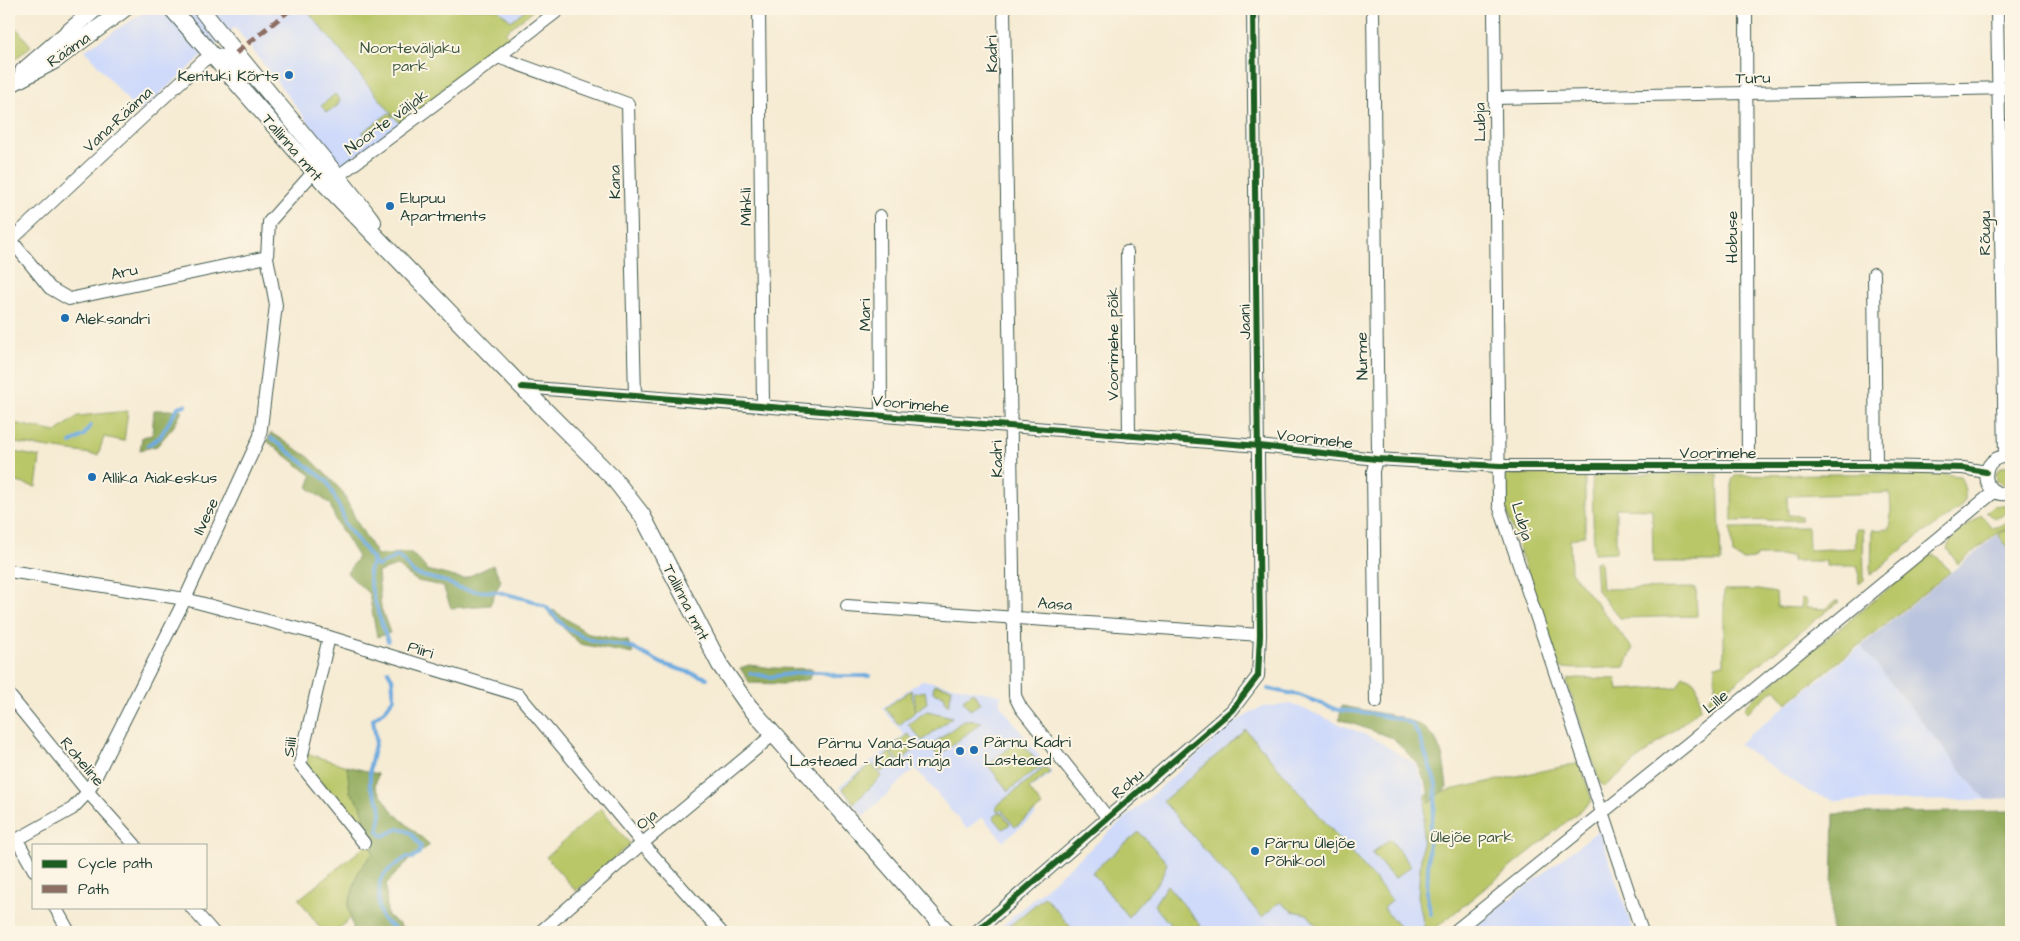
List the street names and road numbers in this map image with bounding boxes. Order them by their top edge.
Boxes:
street label: Rääma [42,27,95,73]
street label: Kadri [981,35,1003,73]
street label: Turu [1735,67,1771,89]
street label: Vana-Rääma [78,82,157,158]
street label: Noorte väljak [340,84,433,160]
street label: Lubja [1469,102,1491,142]
street label: Tallinna mnt [257,109,328,187]
street label: Kana [604,165,626,199]
street label: Mihkli [735,187,757,226]
street label: Hobuse [1721,210,1743,263]
street label: Rõugu [1974,211,1997,255]
street label: Aru [109,258,140,286]
street label: Voorimehe põik [1102,287,1124,401]
street label: Mari [854,298,876,331]
street label: Jaani [1234,304,1256,340]
street label: Nurme [1351,331,1373,380]
street label: Voorimehe [872,390,951,418]
street label: Voorimehe [1275,423,1355,455]
street label: Kadri [986,440,1008,478]
street label: Voorimehe [1680,442,1757,464]
street label: Ilvese [188,494,224,539]
street label: Lubja [1506,499,1538,543]
street label: Tallinna mnt [657,560,715,645]
street label: Aasa [1037,592,1073,616]
street label: Piiri [405,635,437,665]
street label: Lille [1698,684,1733,719]
street label: Roheline [55,732,110,791]
street label: Siili [278,735,302,759]
street label: Rohu [1107,763,1149,804]
street label: Oja [631,804,662,835]

